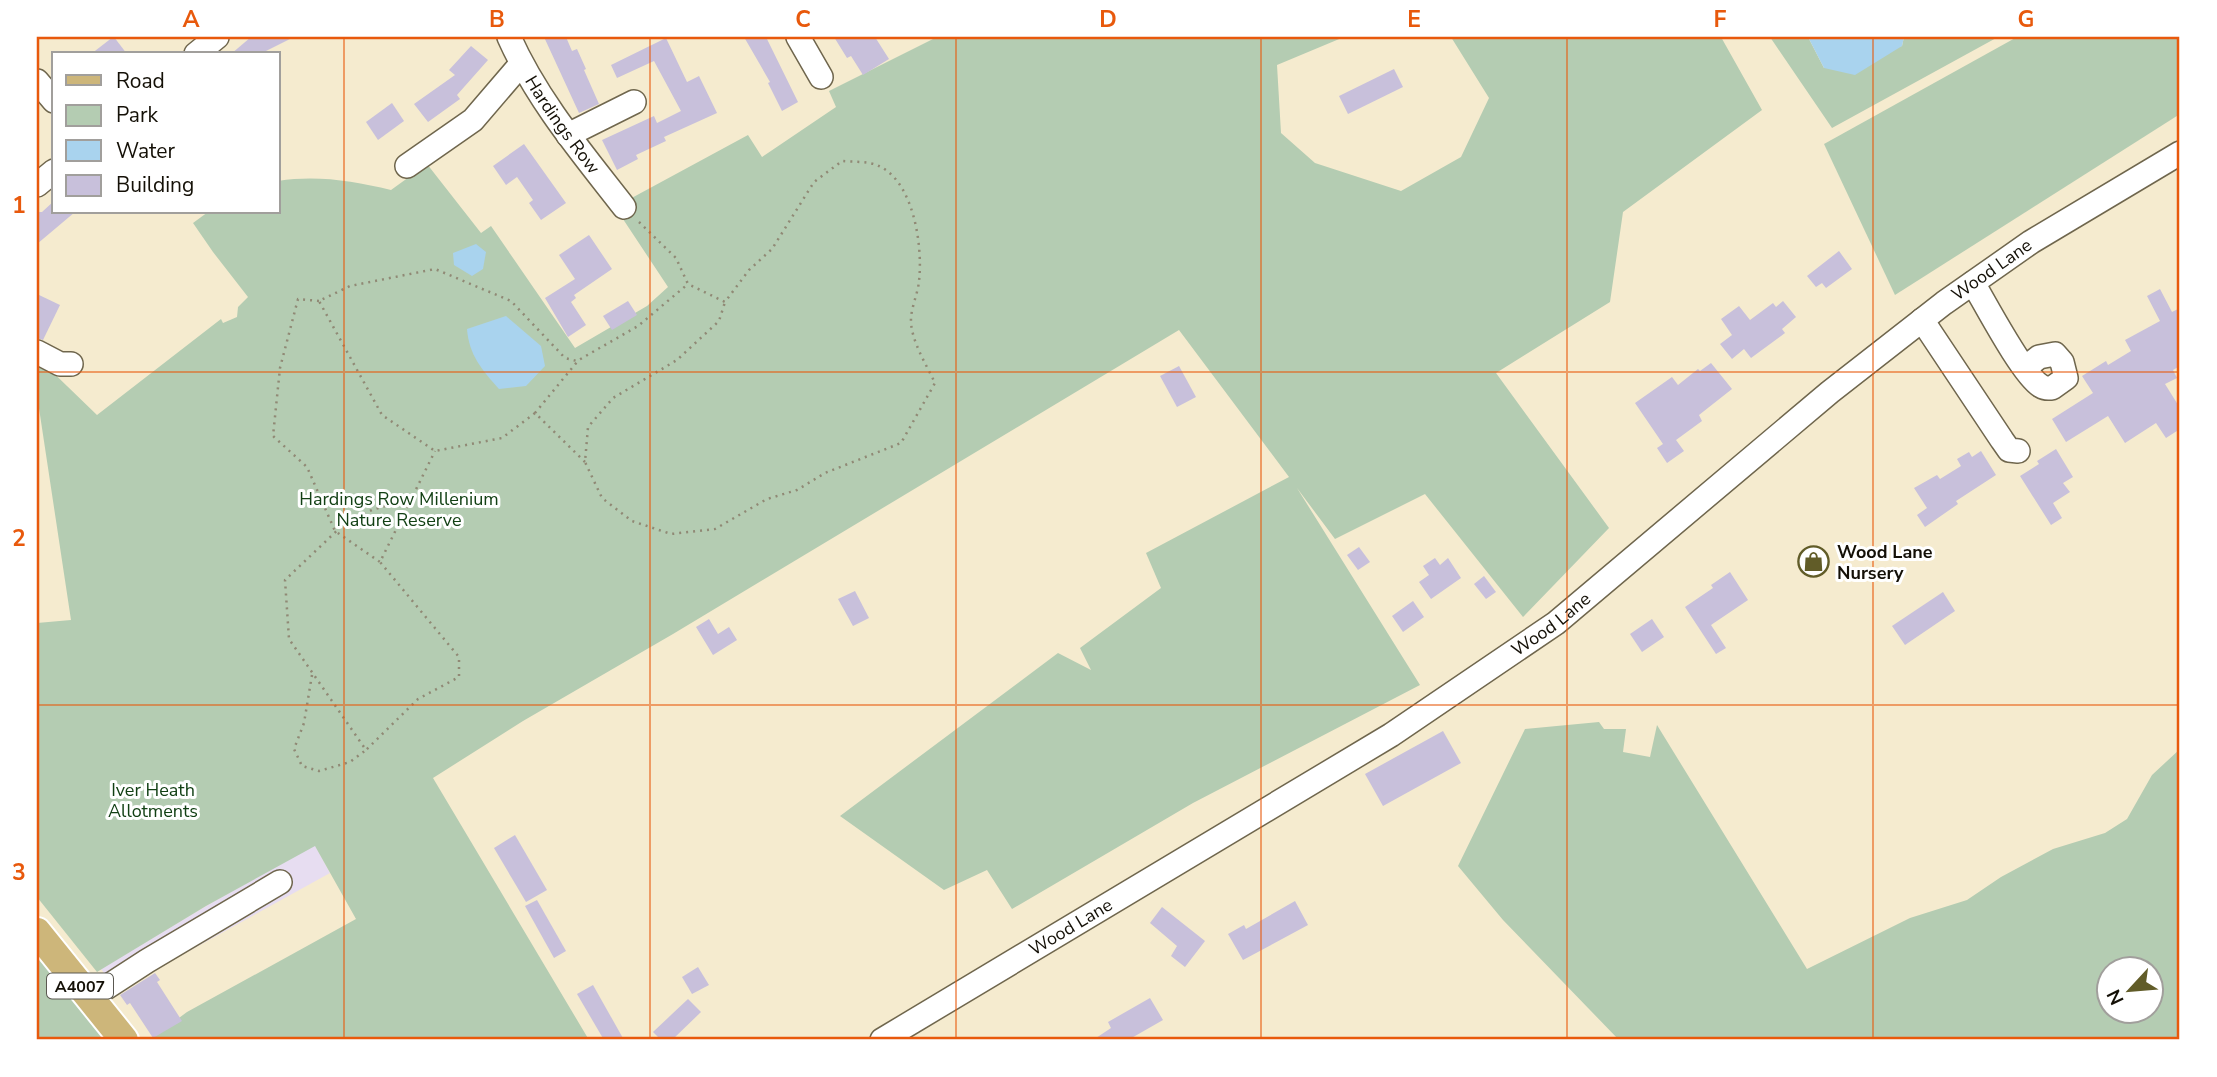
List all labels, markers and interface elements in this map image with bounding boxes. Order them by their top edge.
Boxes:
text: A [182,4,200,35]
text: B [489,4,505,35]
text: C [795,4,811,35]
text: D [1099,4,1117,35]
text: E [1407,4,1421,35]
text: F [1714,4,1727,35]
text: G [2018,4,2034,35]
legend [52,52,280,214]
text: Road [116,67,165,95]
street label: Hardings Row [519,71,606,179]
text: Park [116,101,158,129]
text: Water [116,137,175,165]
text: Building [116,171,194,199]
text: 1 [12,190,26,221]
street label: Wood Lane [1947,233,2037,306]
park label: Hardings Row Millenium Nature Reserve [299,487,499,532]
text: 2 [12,523,26,554]
place label: Wood Lane Nursery [1837,540,1933,585]
shop icon: Wood Lane Nursery [1797,545,1831,579]
street label: Wood Lane [1507,587,1596,662]
park label: Iver Heath Allotments [108,778,198,823]
text: 3 [12,857,26,888]
street label: Wood Lane [1025,893,1117,961]
north arrow [2094,954,2164,1024]
road number: A4007 [47,974,113,998]
text: N [2101,985,2130,1009]

